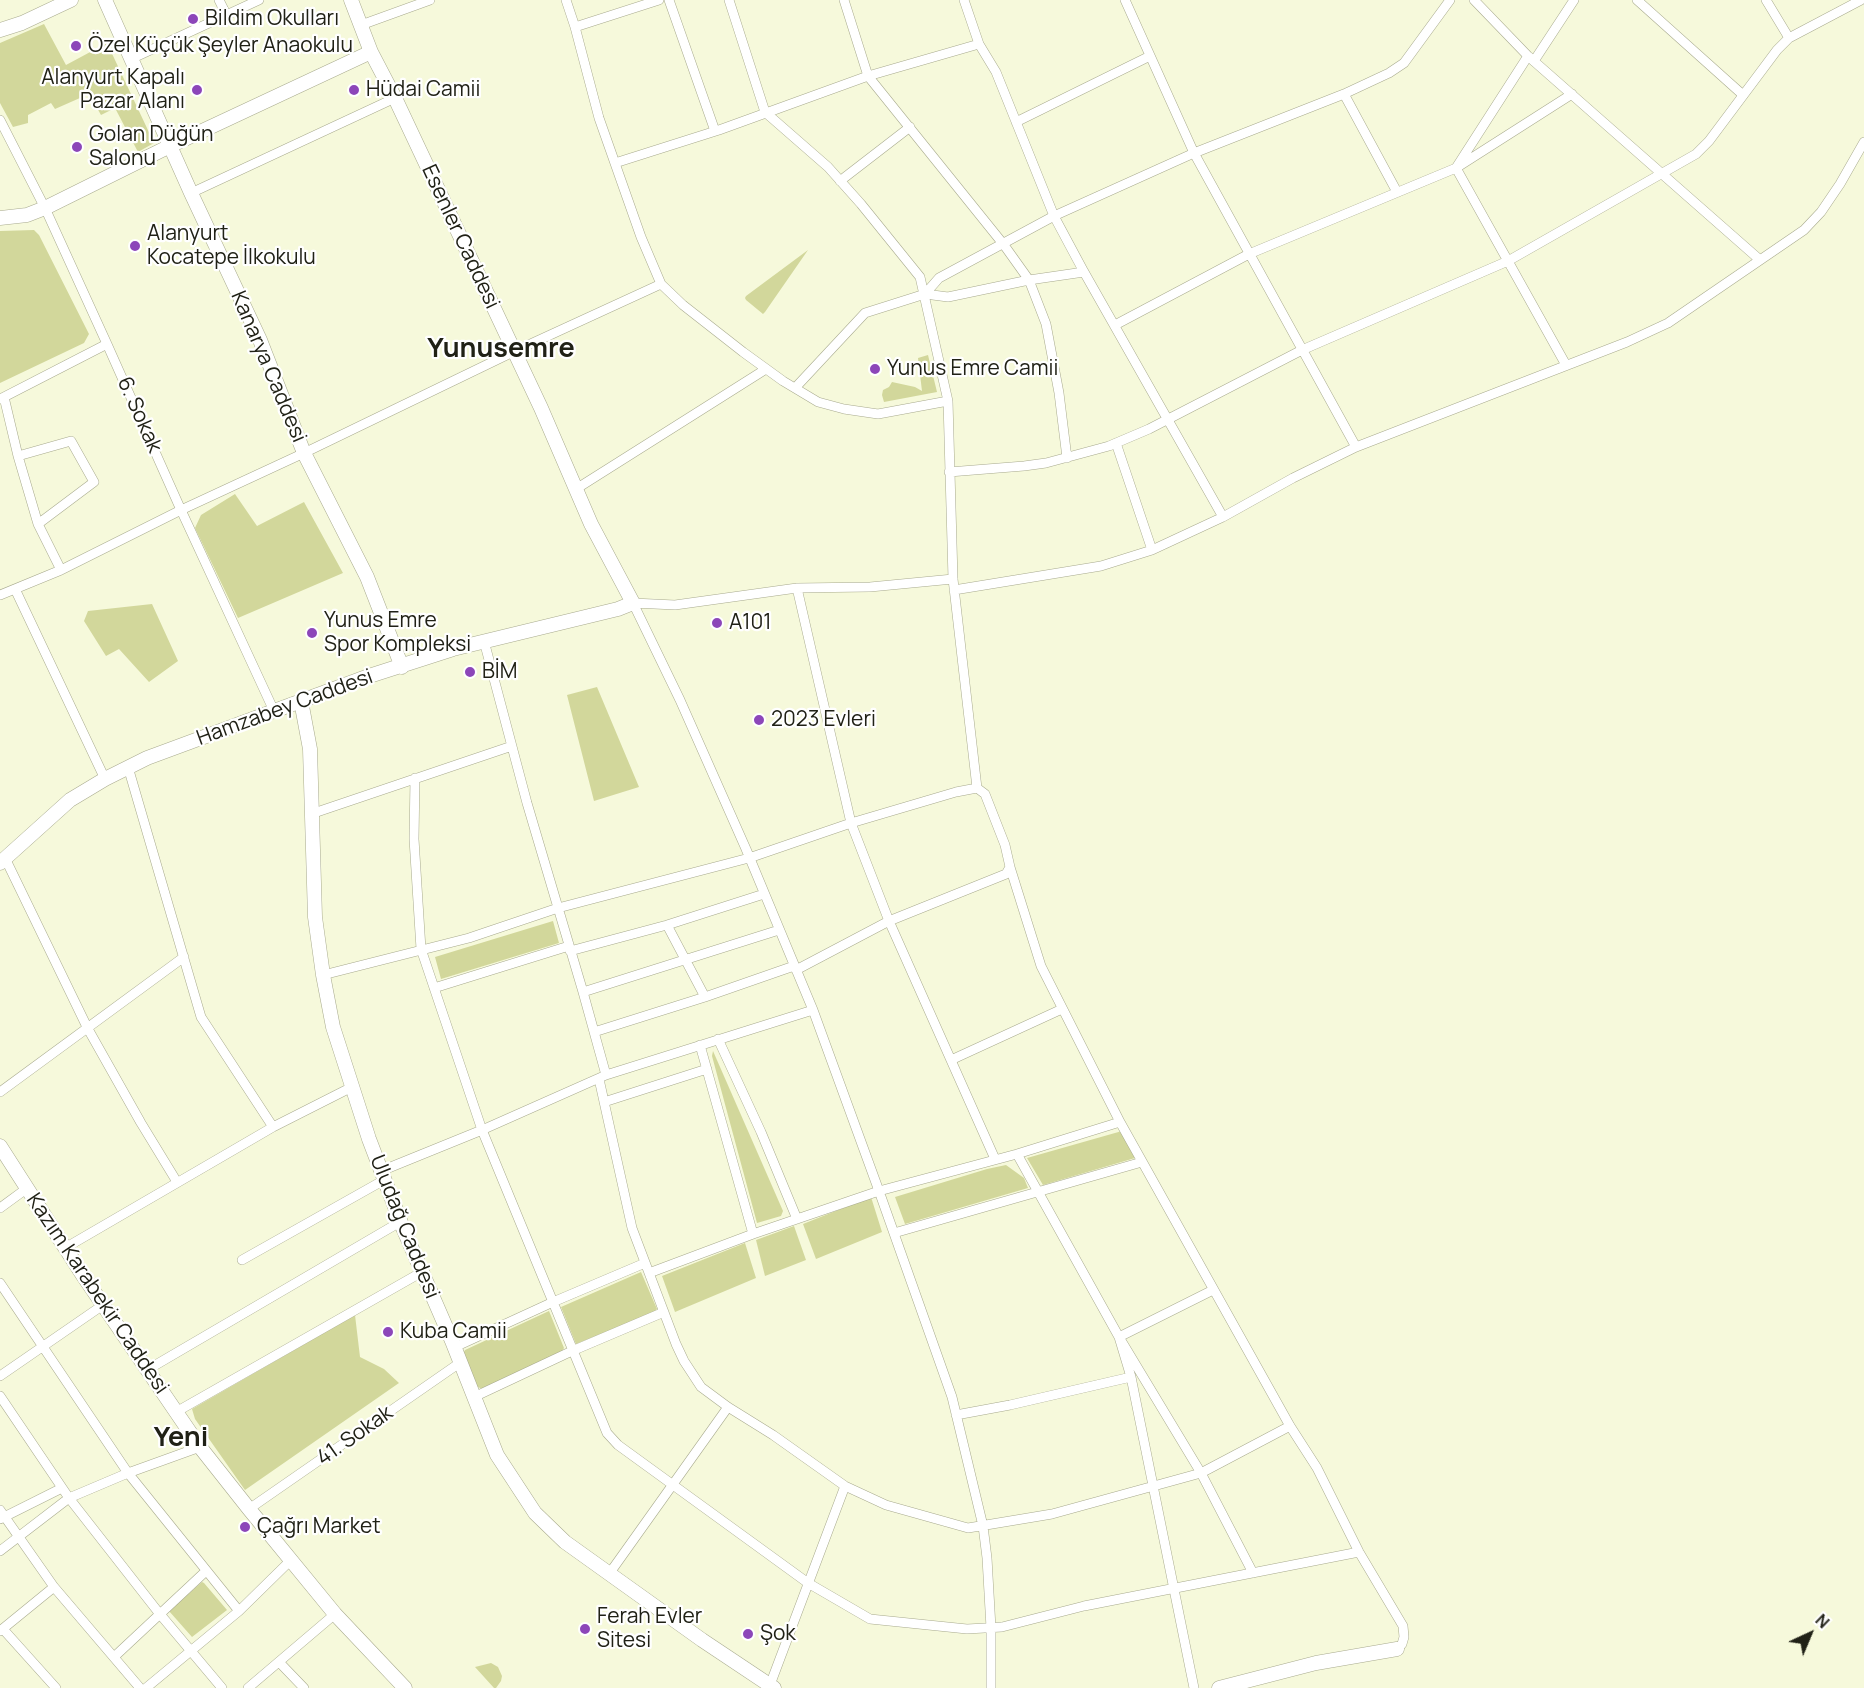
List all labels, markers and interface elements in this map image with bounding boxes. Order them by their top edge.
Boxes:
place label: Bildim Okulları [205,6,339,32]
marker: Bildim Okulları [186,12,200,26]
place label: Özel Küçük Şeyler Anaokulu [88,33,353,59]
marker: Özel Küçük Şeyler Anaokulu [69,39,83,53]
place label: Alanyurt Kapalı Pazar Alanı [41,65,185,115]
place label: Hüdai Camii [366,77,480,103]
marker: Alanyurt Kapalı Pazar Alanı [190,83,204,97]
marker: Hüdai Camii [347,83,361,97]
place label: Golan Düğün Salonu [89,122,213,172]
marker: Golan Düğün Salonu [70,140,84,154]
street label: Esenler Caddesi [416,161,504,313]
place label: Alanyurt Kocatepe İlkokulu [147,221,316,271]
marker: Alanyurt Kocatepe İlkokulu [128,239,142,253]
street label: Kanarya Caddesi [225,288,311,446]
district label: Yunusemre [427,333,575,365]
place label: Yunus Emre Camii [887,356,1058,382]
marker: Yunus Emre Camii [868,362,882,376]
street label: 6. Sokak [111,373,167,457]
place label: Yunus Emre Spor Kompleksi [324,608,471,658]
place label: A101 [729,610,771,636]
marker: A101 [710,616,724,630]
marker: Yunus Emre Spor Kompleksi [305,626,319,640]
place label: BİM [482,659,517,685]
street label: Hamzabey Caddesi [194,664,376,752]
marker: BİM [463,665,477,679]
place label: 2023 Evleri [771,707,876,733]
marker: 2023 Evleri [752,713,766,727]
street label: Uludağ Caddesi [364,1152,444,1302]
street label: Kazım Karabekir Caddesi [20,1189,174,1399]
place label: Kuba Camii [400,1319,507,1345]
marker: Kuba Camii [381,1325,395,1339]
street label: 41. Sokak [312,1401,398,1471]
district label: Yeni [154,1422,208,1454]
place label: Çağrı Market [257,1514,381,1540]
marker: Çağrı Market [238,1520,252,1534]
place label: Ferah Evler Sitesi [597,1604,702,1654]
north arrow [1780,1604,1840,1664]
text: N [1811,1609,1834,1633]
place label: Şok [760,1621,796,1647]
marker: Ferah Evler Sitesi [578,1622,592,1636]
marker: Şok [741,1627,755,1641]

